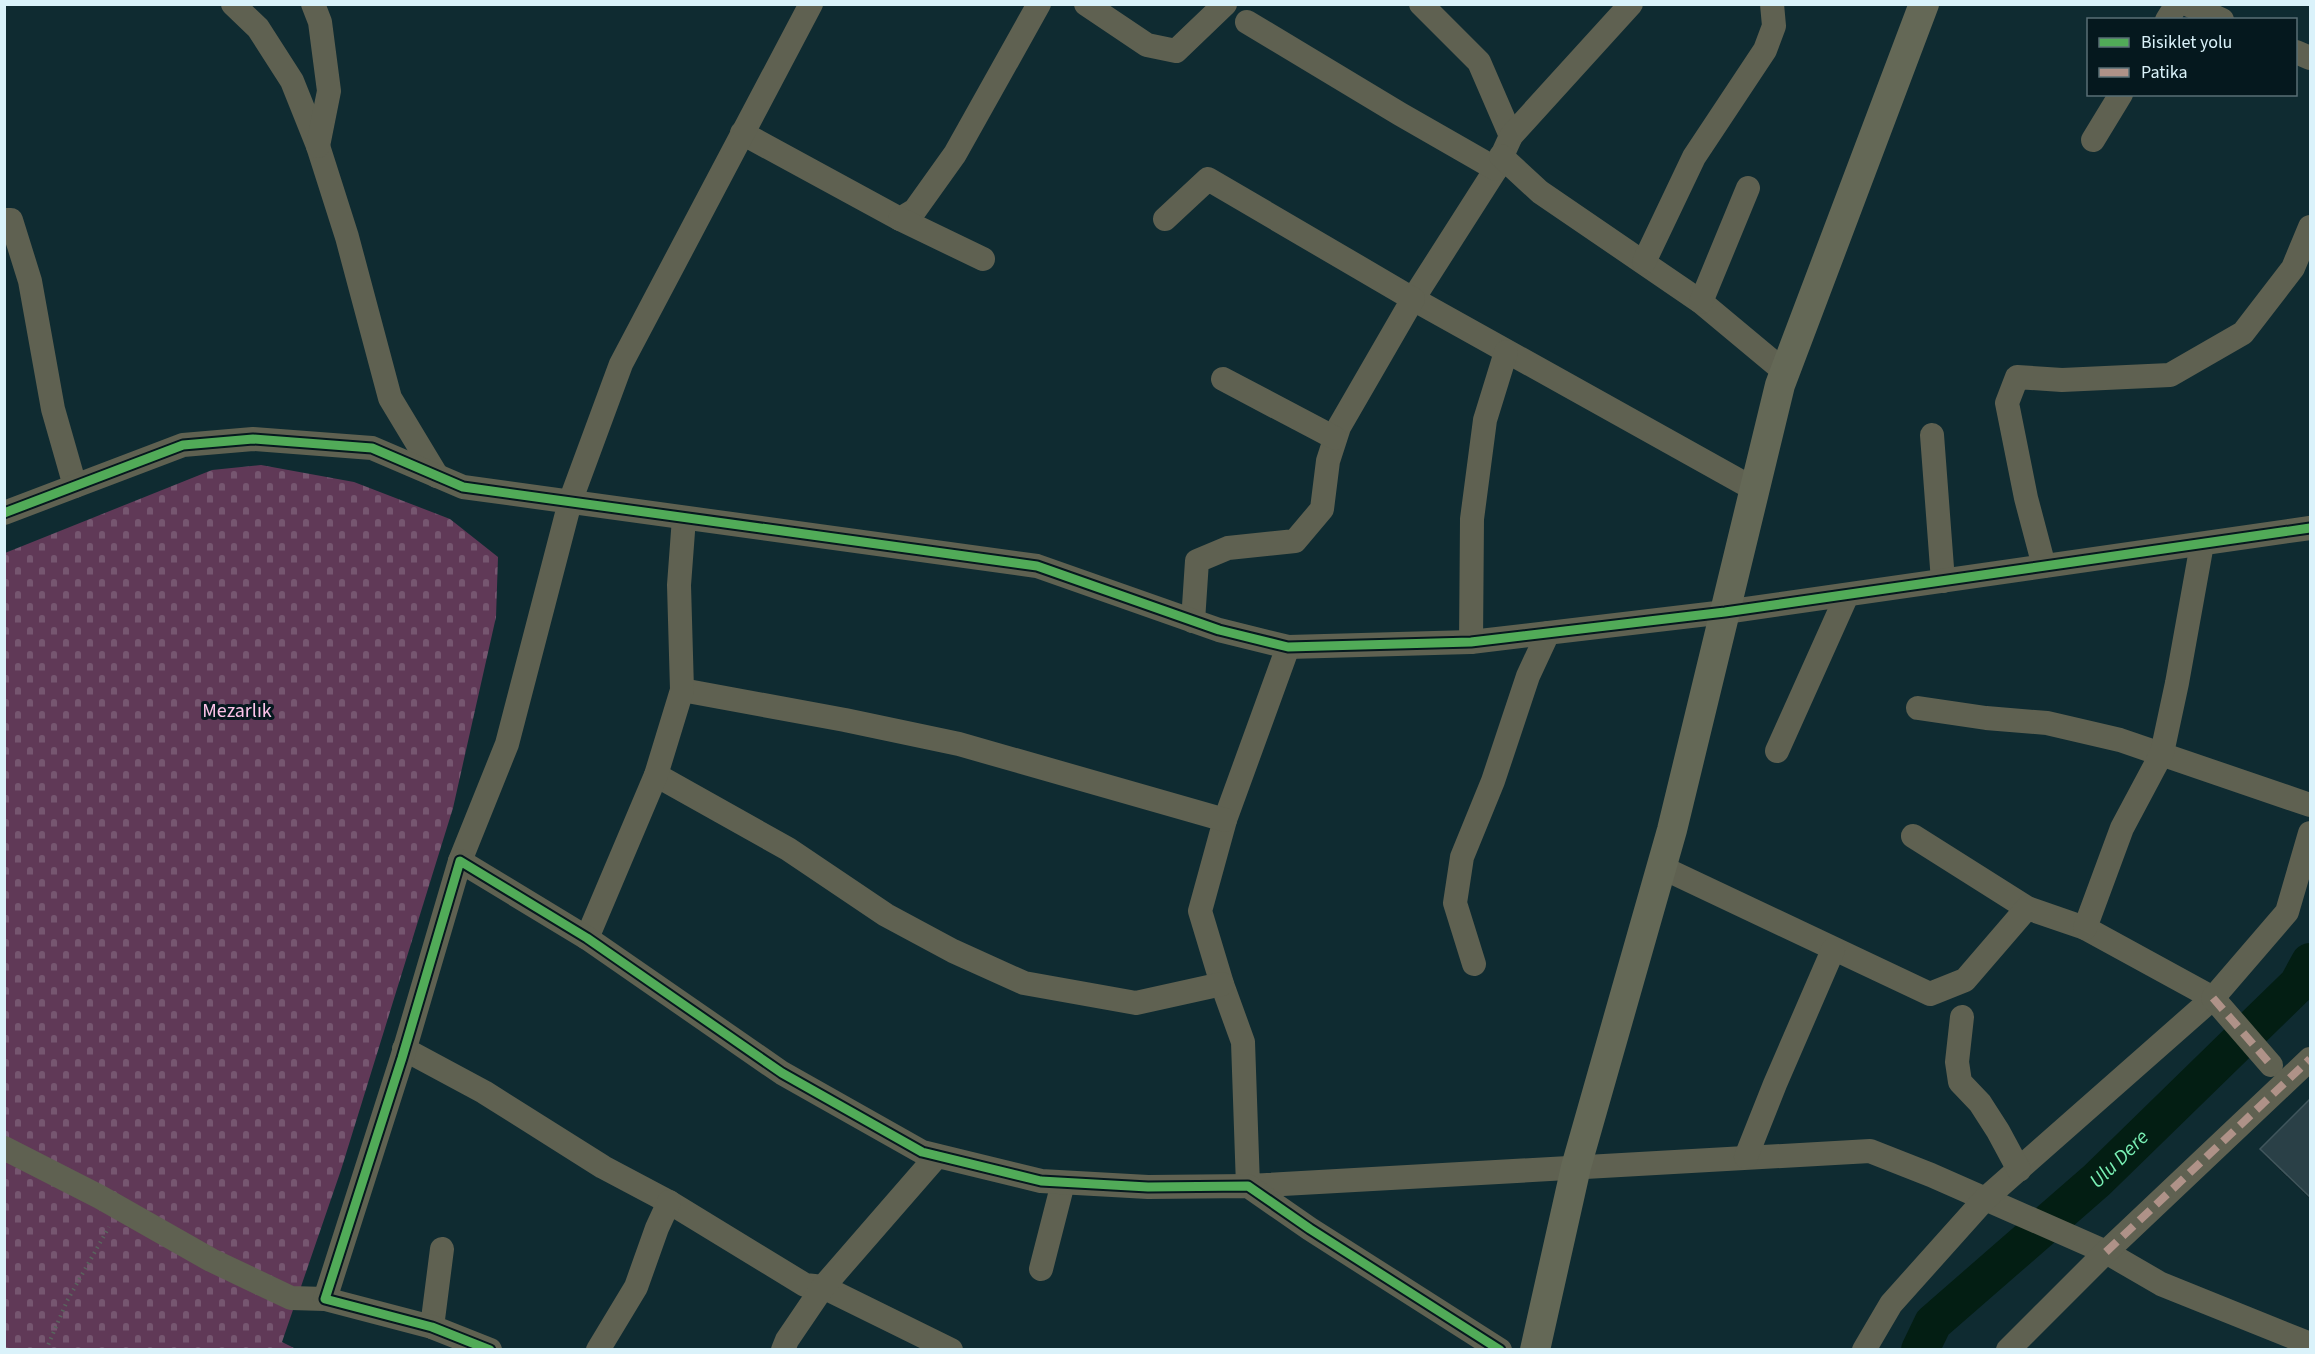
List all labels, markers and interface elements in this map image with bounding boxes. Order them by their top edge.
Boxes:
legend [2087,18,2297,96]
text: Bisiklet yolu [2141,30,2232,55]
text: Patika [2141,60,2188,85]
park label: Mezarlık [202,697,272,725]
water label: Ulu Dere [2082,1123,2155,1195]

